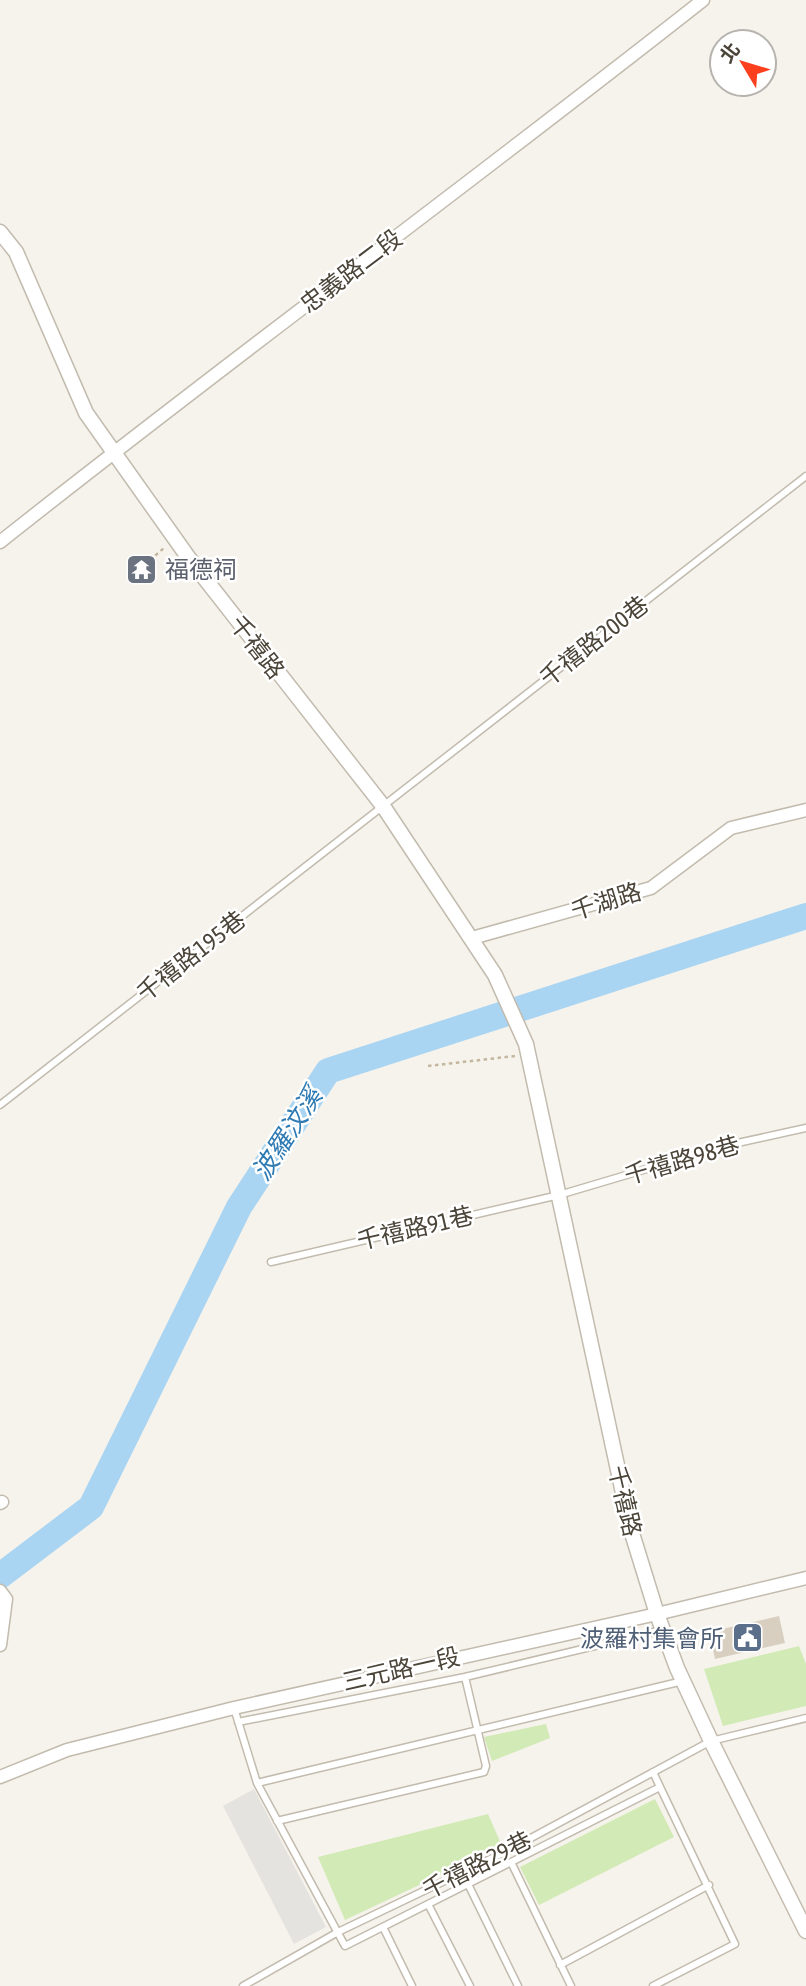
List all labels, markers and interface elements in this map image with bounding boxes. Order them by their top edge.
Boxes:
north arrow [708,28,778,98]
text: 北 [715,38,744,67]
street label: 忠義路二段 [295,224,407,318]
temple icon: 福德祠 [125,552,159,586]
place label: 福德祠 [165,556,237,583]
street label: 千禧路200巷 [535,590,653,692]
street label: 千禧路 [224,610,290,684]
street label: 千湖路 [568,878,644,924]
street label: 千禧路195巷 [132,905,250,1007]
water label: 波羅汶溪 [246,1079,330,1186]
street label: 千禧路98巷 [621,1131,743,1189]
street label: 千禧路91巷 [354,1202,476,1254]
street label: 千禧路 [604,1463,646,1539]
public building icon: 波羅村集會所 [730,1621,764,1655]
place label: 波羅村集會所 [580,1625,724,1652]
street label: 三元路一段 [340,1642,462,1696]
street label: 千禧路29巷 [418,1826,536,1904]

